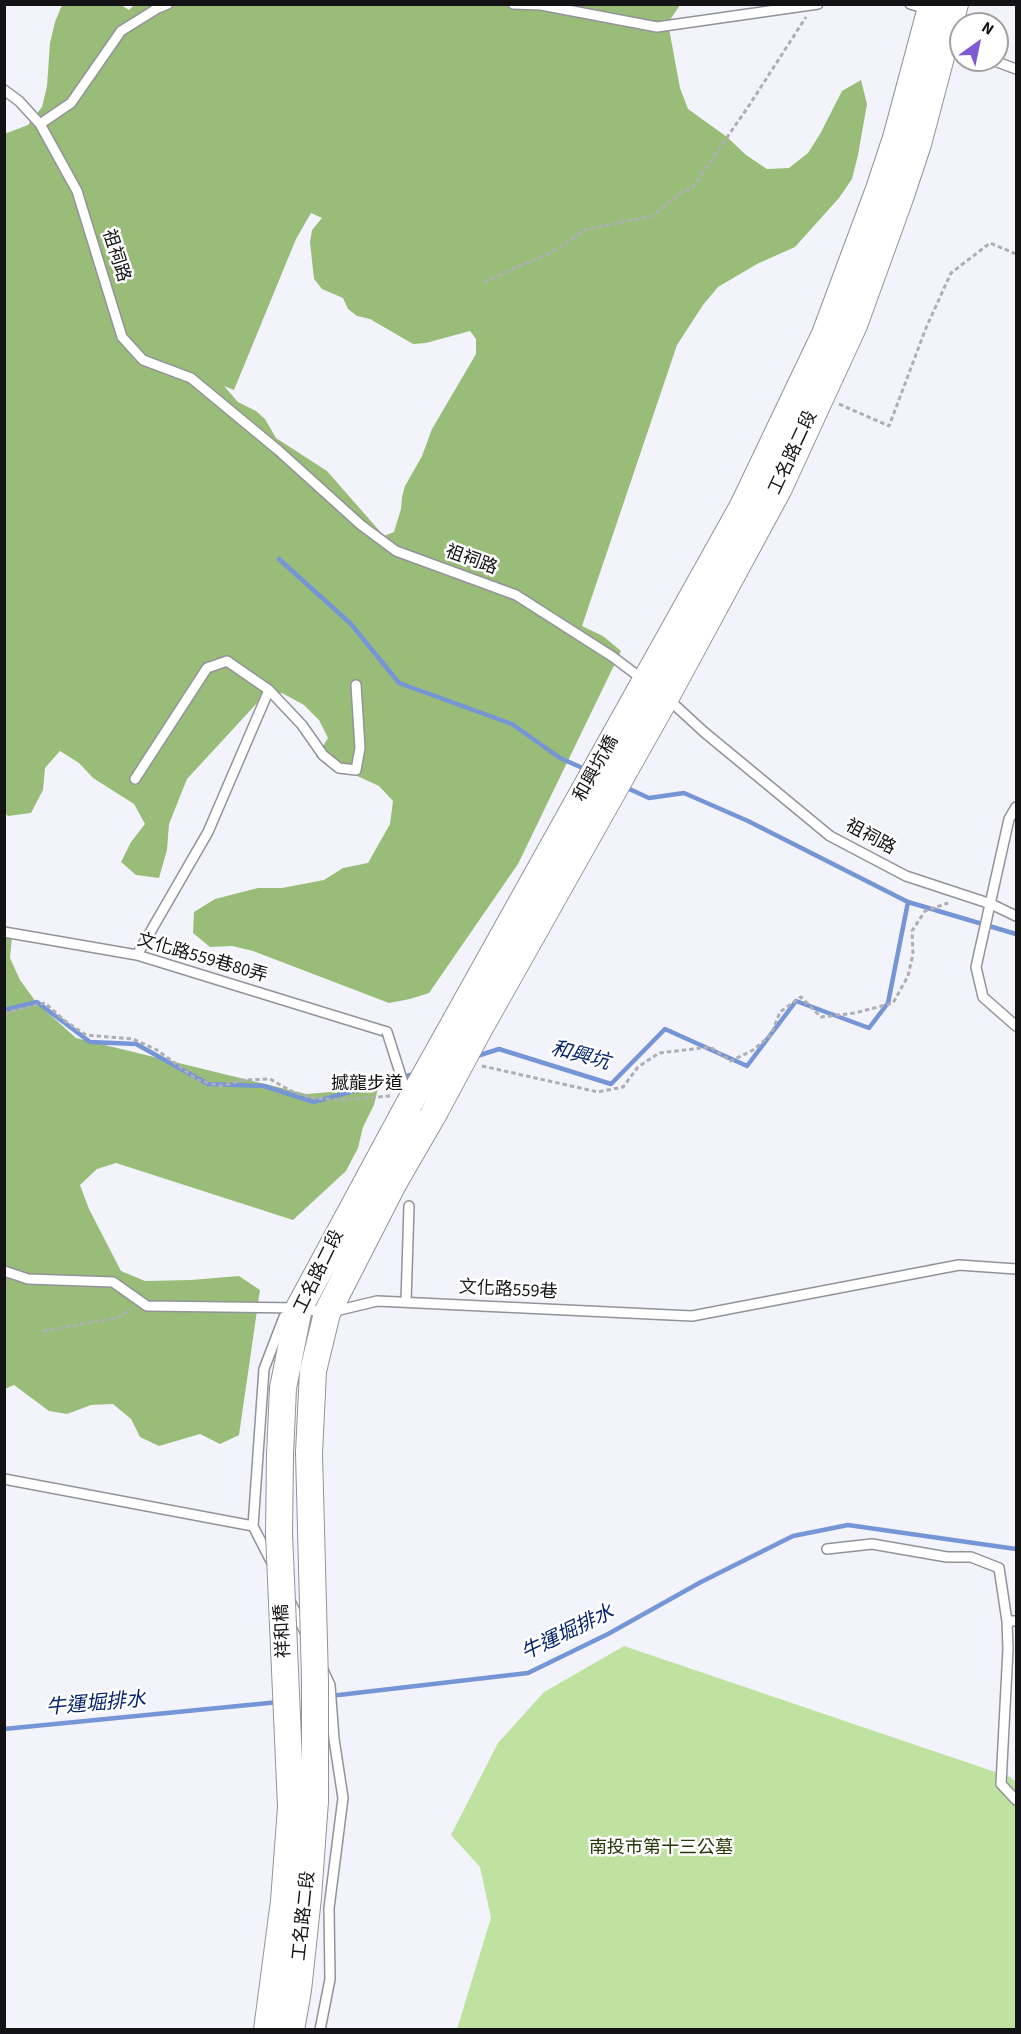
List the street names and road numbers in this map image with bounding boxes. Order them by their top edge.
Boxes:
street label: 祖祠路 [96,227,134,285]
street label: 工名路二段 [765,408,823,498]
street label: 祖祠路 [442,542,500,580]
street label: 和興坑橋 [570,732,624,806]
street label: 祖祠路 [841,816,899,860]
street label: 文化路559巷80弄 [134,930,270,988]
street label: 撼龍步道 [331,1074,403,1096]
street label: 工名路二段 [291,1227,349,1317]
street label: 文化路559巷 [458,1278,558,1304]
street label: 祥和橋 [272,1603,296,1659]
street label: 工名路二段 [290,1870,320,1962]

